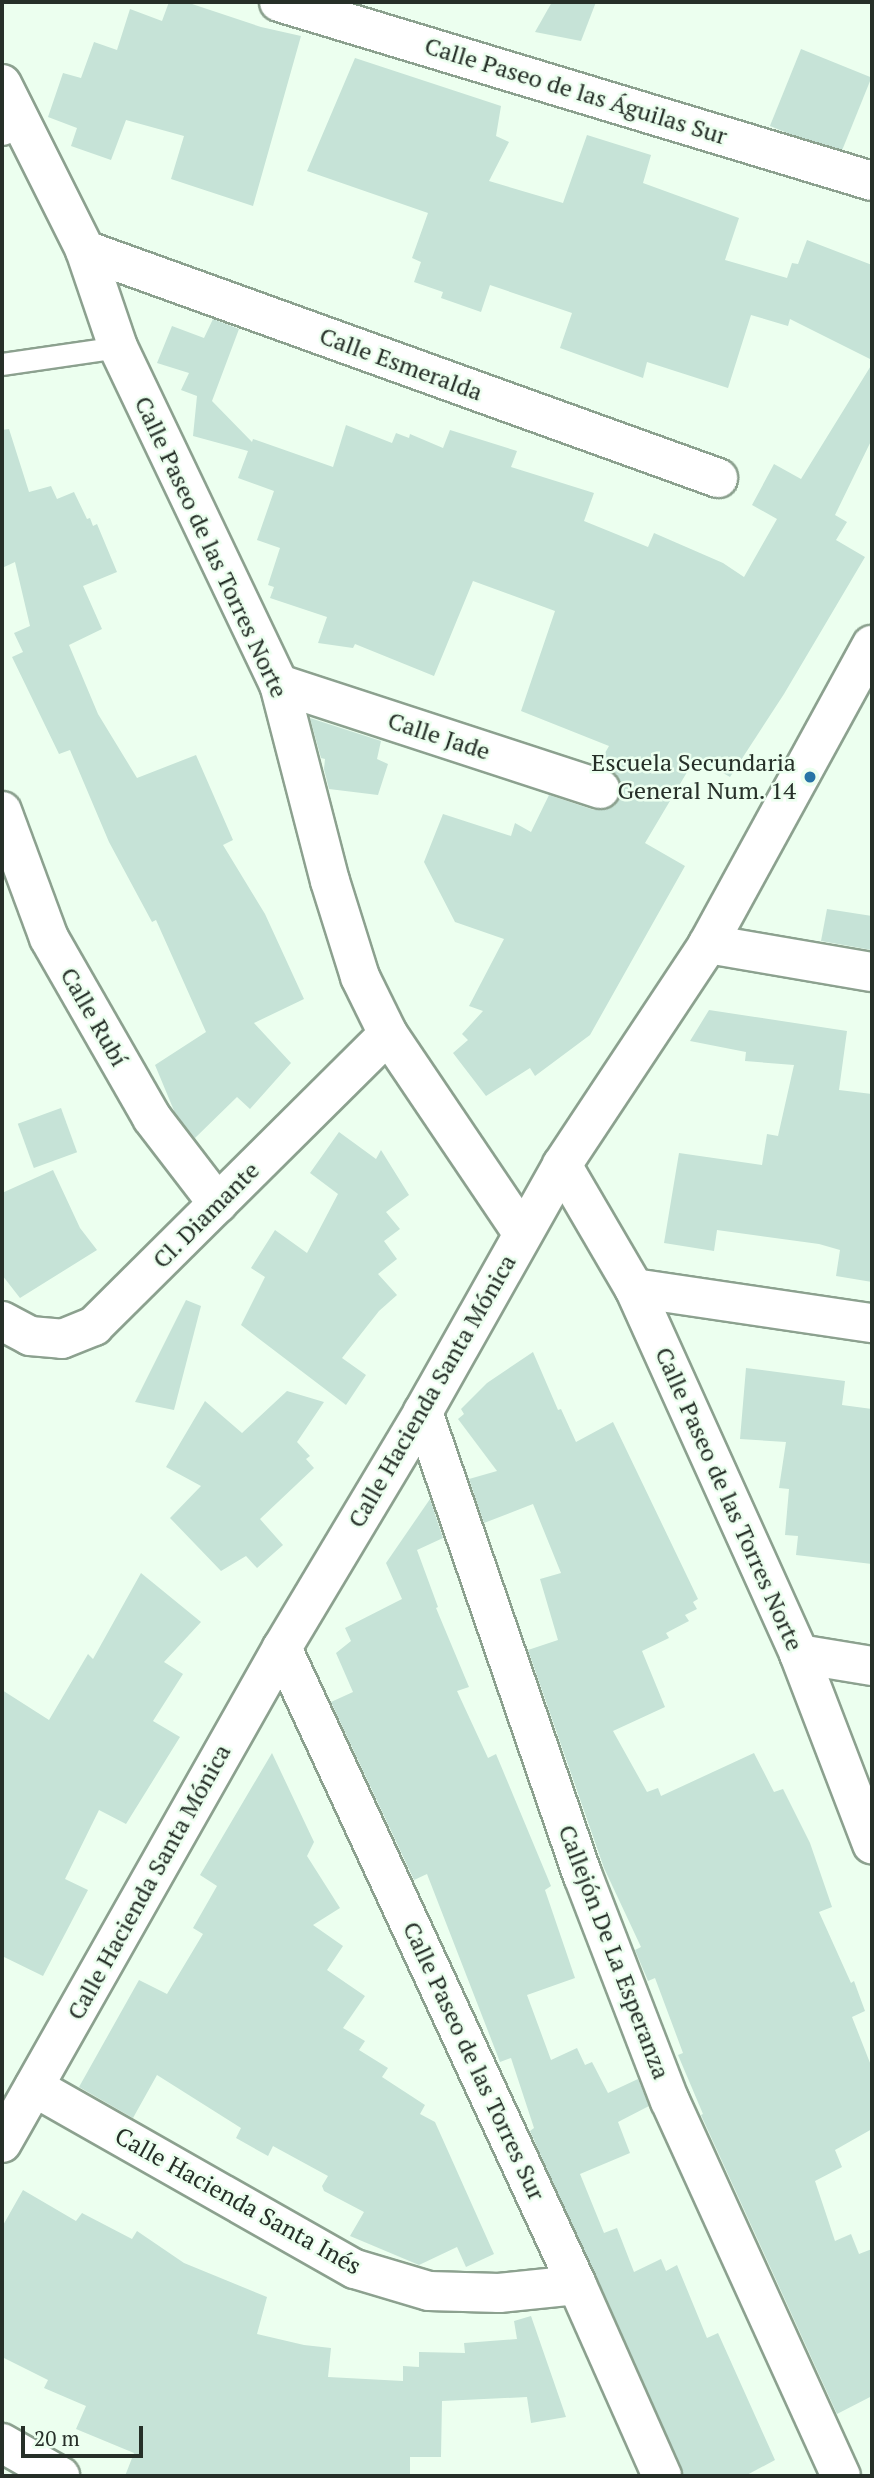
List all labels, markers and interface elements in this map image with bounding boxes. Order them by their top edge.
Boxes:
street label: Calle Paseo de las Águilas Sur [421,31,731,151]
street label: Calle Esmeralda [316,321,486,407]
street label: Calle Paseo de las Torres Norte [128,392,294,702]
street label: Calle Jade [384,706,494,766]
place label: Escuela Secundaria General Num. 14 [591,749,796,805]
marker: Escuela Secundaria General Num. 14 [802,769,818,785]
street label: Calle Rubí [54,962,134,1072]
street label: Cl. Diamante [146,1155,266,1275]
street label: Calle Hacienda Santa Mónica [342,1249,522,1533]
street label: Calle Paseo de las Torres Norte [649,1343,809,1655]
street label: Calle Hacienda Santa Mónica [61,1739,237,2025]
street label: Callejón De La Esperanza [552,1821,676,2083]
street label: Calle Paseo de las Torres Sur [397,1917,551,2205]
street label: Calle Hacienda Santa Inés [110,2121,366,2281]
scale bar [24,2412,147,2456]
text: 20 m [34,2424,80,2452]

